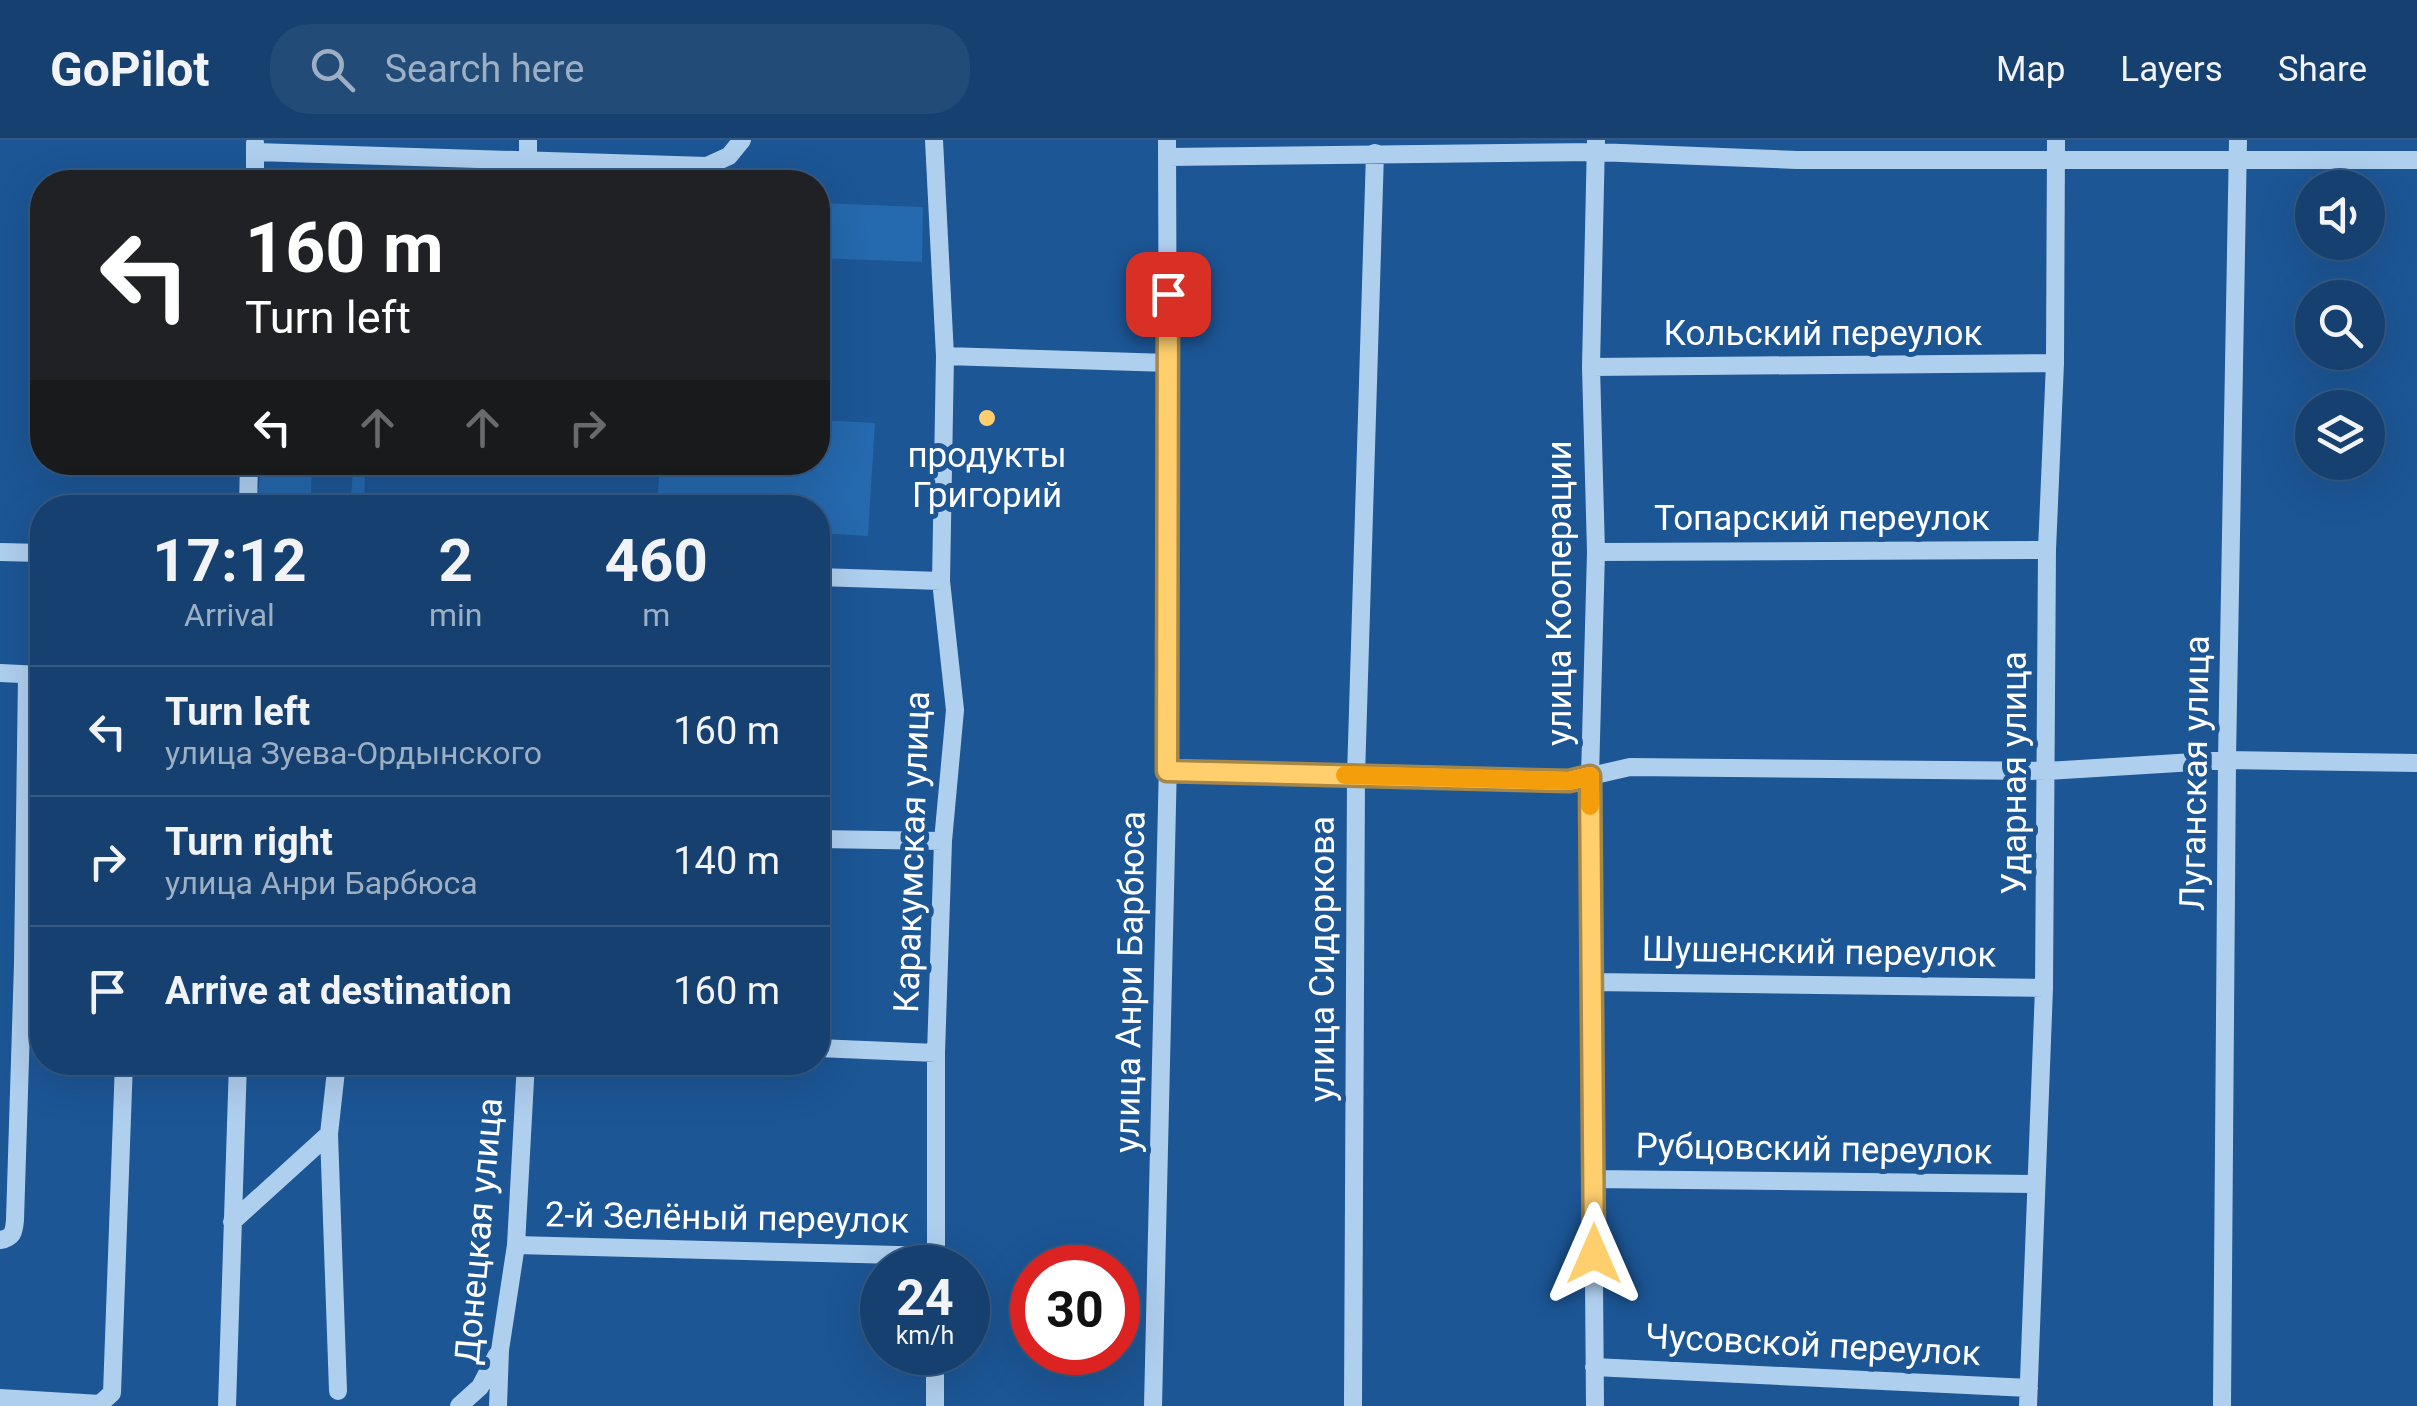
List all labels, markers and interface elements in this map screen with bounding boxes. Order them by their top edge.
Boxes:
search box [270,24,970,114]
text: GoPilot [50,41,210,98]
icon: search [305,42,360,97]
text: Search here [385,47,584,91]
text: Map [1996,49,2065,90]
text: Layers [2120,49,2223,90]
text: Share [2278,49,2367,90]
map controls [2295,170,2385,480]
button: sound [2295,170,2385,260]
text: 160 m [245,207,444,289]
icon: left [80,210,210,340]
pin [1126,252,1211,337]
icon: arrive [1141,267,1196,322]
button: search [2295,280,2385,370]
text: Turn left [245,291,411,344]
street label: Кольский переулок [1664,313,1983,354]
button: layers [2295,390,2385,480]
icon: left [245,400,300,455]
icon: ahead [350,400,405,455]
icon: ahead [455,400,510,455]
icon: right [560,400,615,455]
marker: продукты Григорий [976,407,998,429]
place label: продукты Григорий [907,435,1067,516]
street label: улица Кооперации [1539,440,1580,746]
street label: Топарский переулок [1654,498,1990,539]
text: 17:12 [152,525,307,596]
text: 2 [438,525,473,596]
text: 460 [605,525,708,596]
text: Arrival [184,596,275,634]
text: min [429,596,482,634]
text: m [642,596,670,634]
street label: Луганская улица [2172,635,2218,911]
street label: Ударная улица [1994,651,2035,895]
text: Turn left [165,690,310,734]
street label: Каракумская улица [886,690,938,1014]
icon: left [80,704,135,759]
text: 160 m [673,709,780,753]
text: улица Зуева-Ордынского [165,734,542,772]
street label: улица Анри Барбюса [1107,811,1153,1153]
street label: улица Сидоркова [1302,816,1343,1102]
text: Turn right [165,820,333,864]
icon: right [80,834,135,889]
text: 140 m [673,839,780,883]
text: улица Анри Барбюса [165,864,478,902]
street label: Шушенский переулок [1641,928,1997,976]
icon: arrive [80,964,135,1019]
text: Arrive at destination [165,969,512,1013]
text: 160 m [673,969,780,1013]
street label: Донецкая улица [447,1096,511,1366]
street label: Рубцовский переулок [1635,1125,1993,1173]
street label: 2-й Зелёный переулок [545,1194,910,1242]
position arrow [1542,1202,1646,1306]
speed limit sign: 30 [1010,1245,1140,1375]
text: 24 [896,1269,954,1327]
street label: Чусовской переулок [1644,1316,1982,1374]
text: km/h [896,1321,954,1350]

